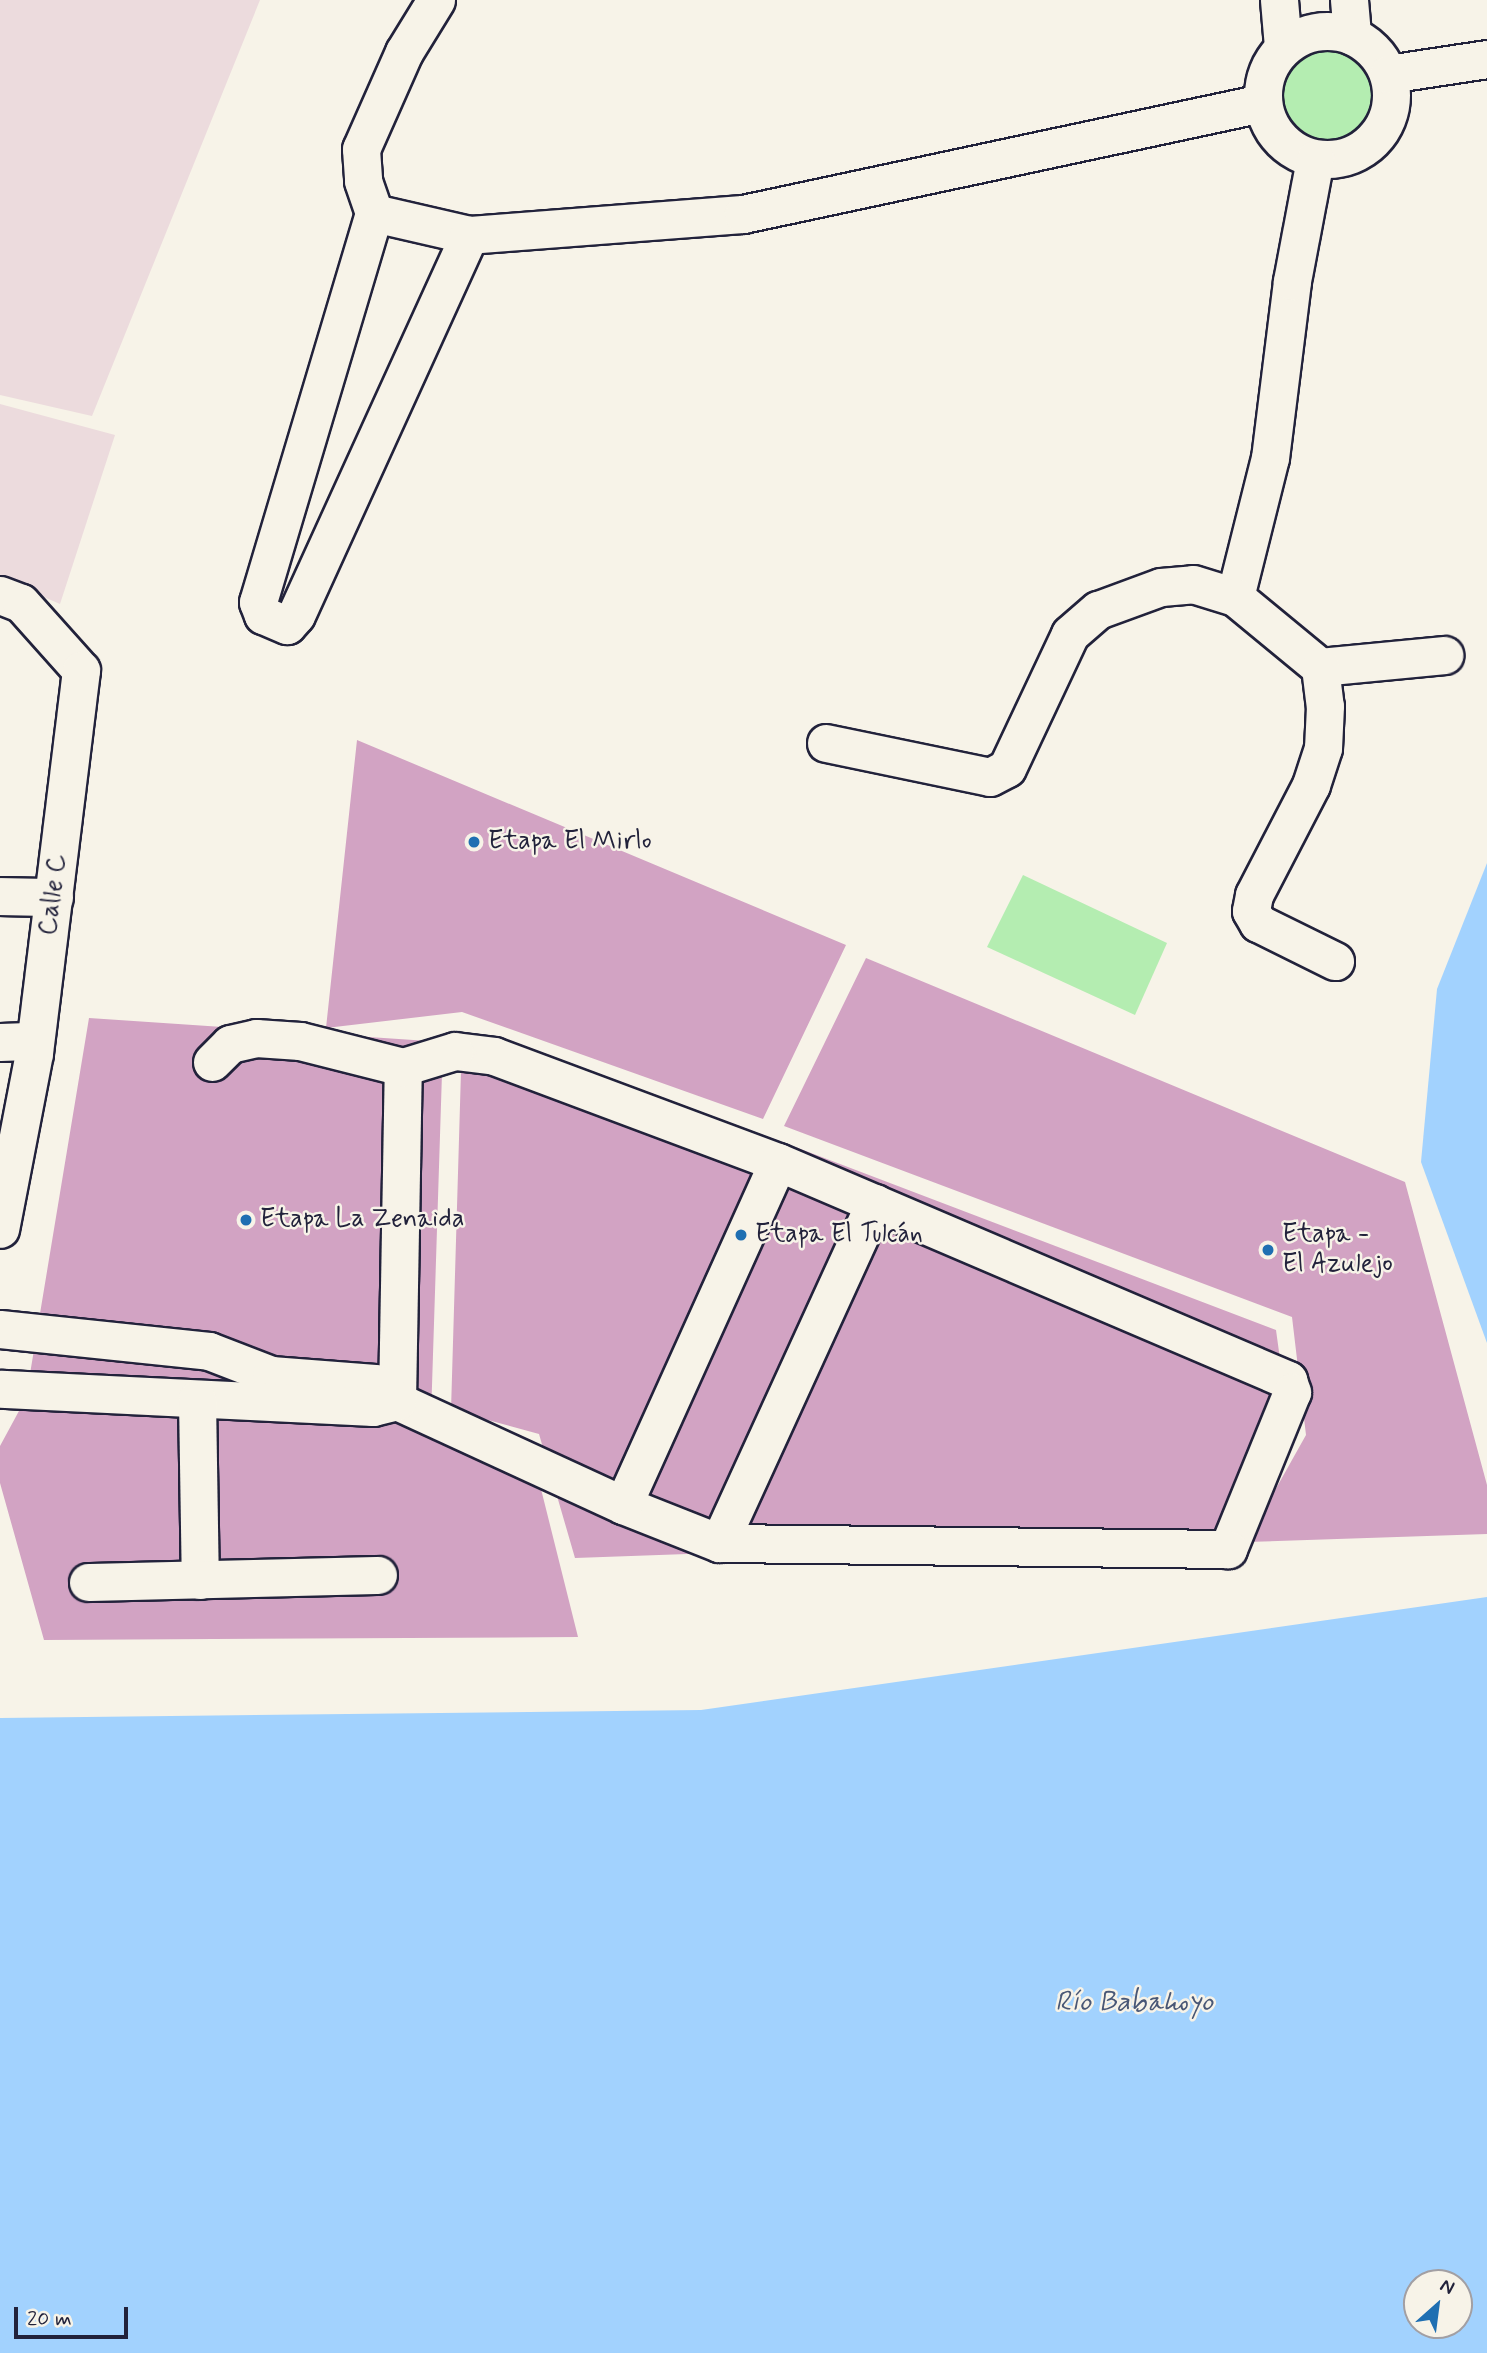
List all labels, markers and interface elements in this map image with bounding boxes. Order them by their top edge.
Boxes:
place label: Etapa El Mirlo [488,826,648,858]
marker: Etapa El Mirlo [466,834,482,850]
street label: Calle C [34,853,74,937]
place label: Etapa La Zenaida [260,1204,463,1236]
marker: Etapa La Zenaida [238,1212,254,1228]
place label: Etapa El Tulcán [755,1219,924,1251]
place label: Etapa - El Azulejo [1282,1219,1387,1280]
marker: Etapa El Tulcán [733,1227,749,1243]
marker: Etapa - El Azulejo [1260,1242,1276,1258]
water label: Río Babahoyo [1056,1986,1212,2020]
north arrow [1403,2269,1473,2339]
text: N [1436,2273,1459,2301]
scale bar [18,2294,131,2338]
text: 20 m [27,2305,72,2333]

